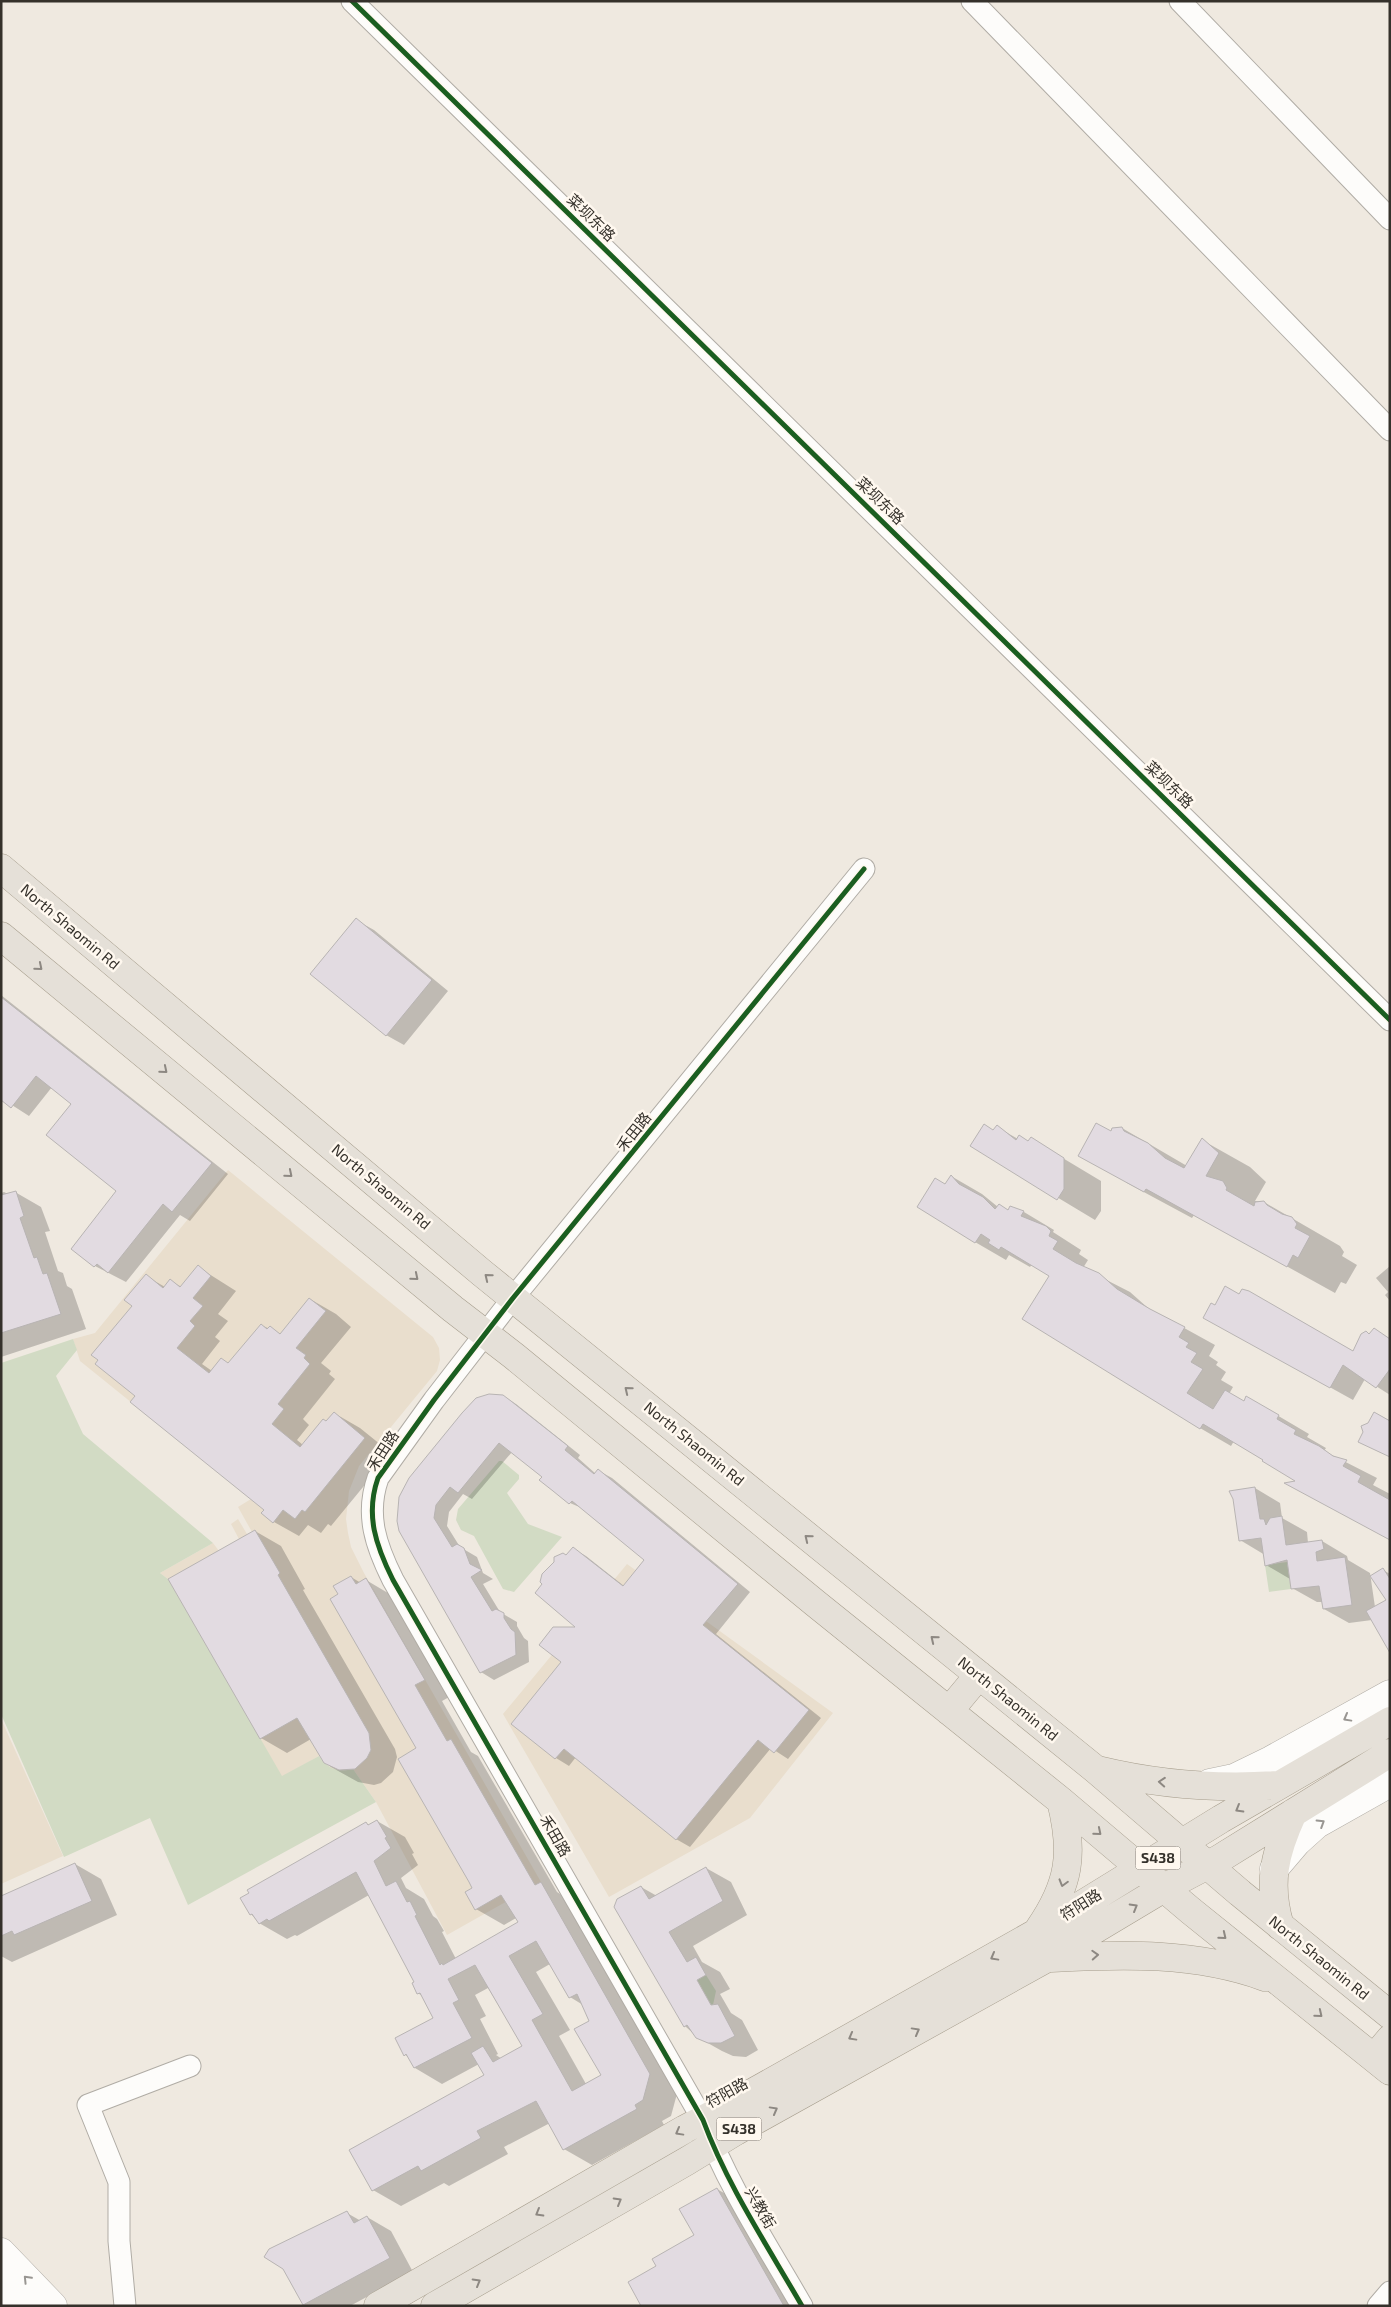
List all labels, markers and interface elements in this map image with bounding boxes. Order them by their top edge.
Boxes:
street label: 菜坝东路 [564,190,620,245]
street label: 菜坝东路 [853,473,909,528]
street label: 菜坝东路 [1142,757,1198,812]
street label: North Shaomin Rd [18,880,124,973]
one-way arrow [33,961,42,969]
one-way arrow [158,1065,167,1073]
street label: 禾田路 [612,1108,654,1155]
street label: North Shaomin Rd [329,1140,435,1233]
one-way arrow [284,1168,293,1177]
one-way arrow [409,1272,418,1281]
one-way arrow [484,1274,493,1283]
one-way arrow [624,1387,633,1396]
street label: North Shaomin Rd [641,1397,748,1489]
street label: 禾田路 [362,1427,402,1474]
one-way arrow [804,1534,813,1543]
one-way arrow [931,1636,940,1645]
street label: North Shaomin Rd [955,1652,1062,1744]
one-way arrow [1343,1712,1352,1722]
one-way arrow [1158,1776,1166,1787]
one-way arrow [1235,1803,1244,1813]
street label: 禾田路 [537,1812,575,1859]
one-way arrow [1315,1819,1324,1829]
one-way arrow [1092,1827,1101,1836]
road number: S438 [1136,1846,1180,1870]
one-way arrow [1059,1879,1069,1887]
street label: 符阳路 [1057,1885,1104,1924]
one-way arrow [1128,1903,1137,1913]
street label: North Shaomin Rd [1266,1911,1373,2003]
one-way arrow [1217,1931,1226,1939]
one-way arrow [1092,1950,1100,1961]
one-way arrow [990,1951,999,1961]
one-way arrow [1314,2009,1323,2018]
one-way arrow [910,2027,919,2037]
one-way arrow [849,2031,858,2041]
street label: 符阳路 [702,2073,751,2111]
one-way arrow [768,2106,777,2116]
road number: S438 [716,2118,762,2140]
one-way arrow [676,2126,685,2136]
street label: 兴教街 [742,2184,780,2231]
one-way arrow [613,2197,622,2207]
one-way arrow [535,2207,544,2217]
one-way arrow [24,2275,33,2284]
one-way arrow [472,2278,481,2288]

